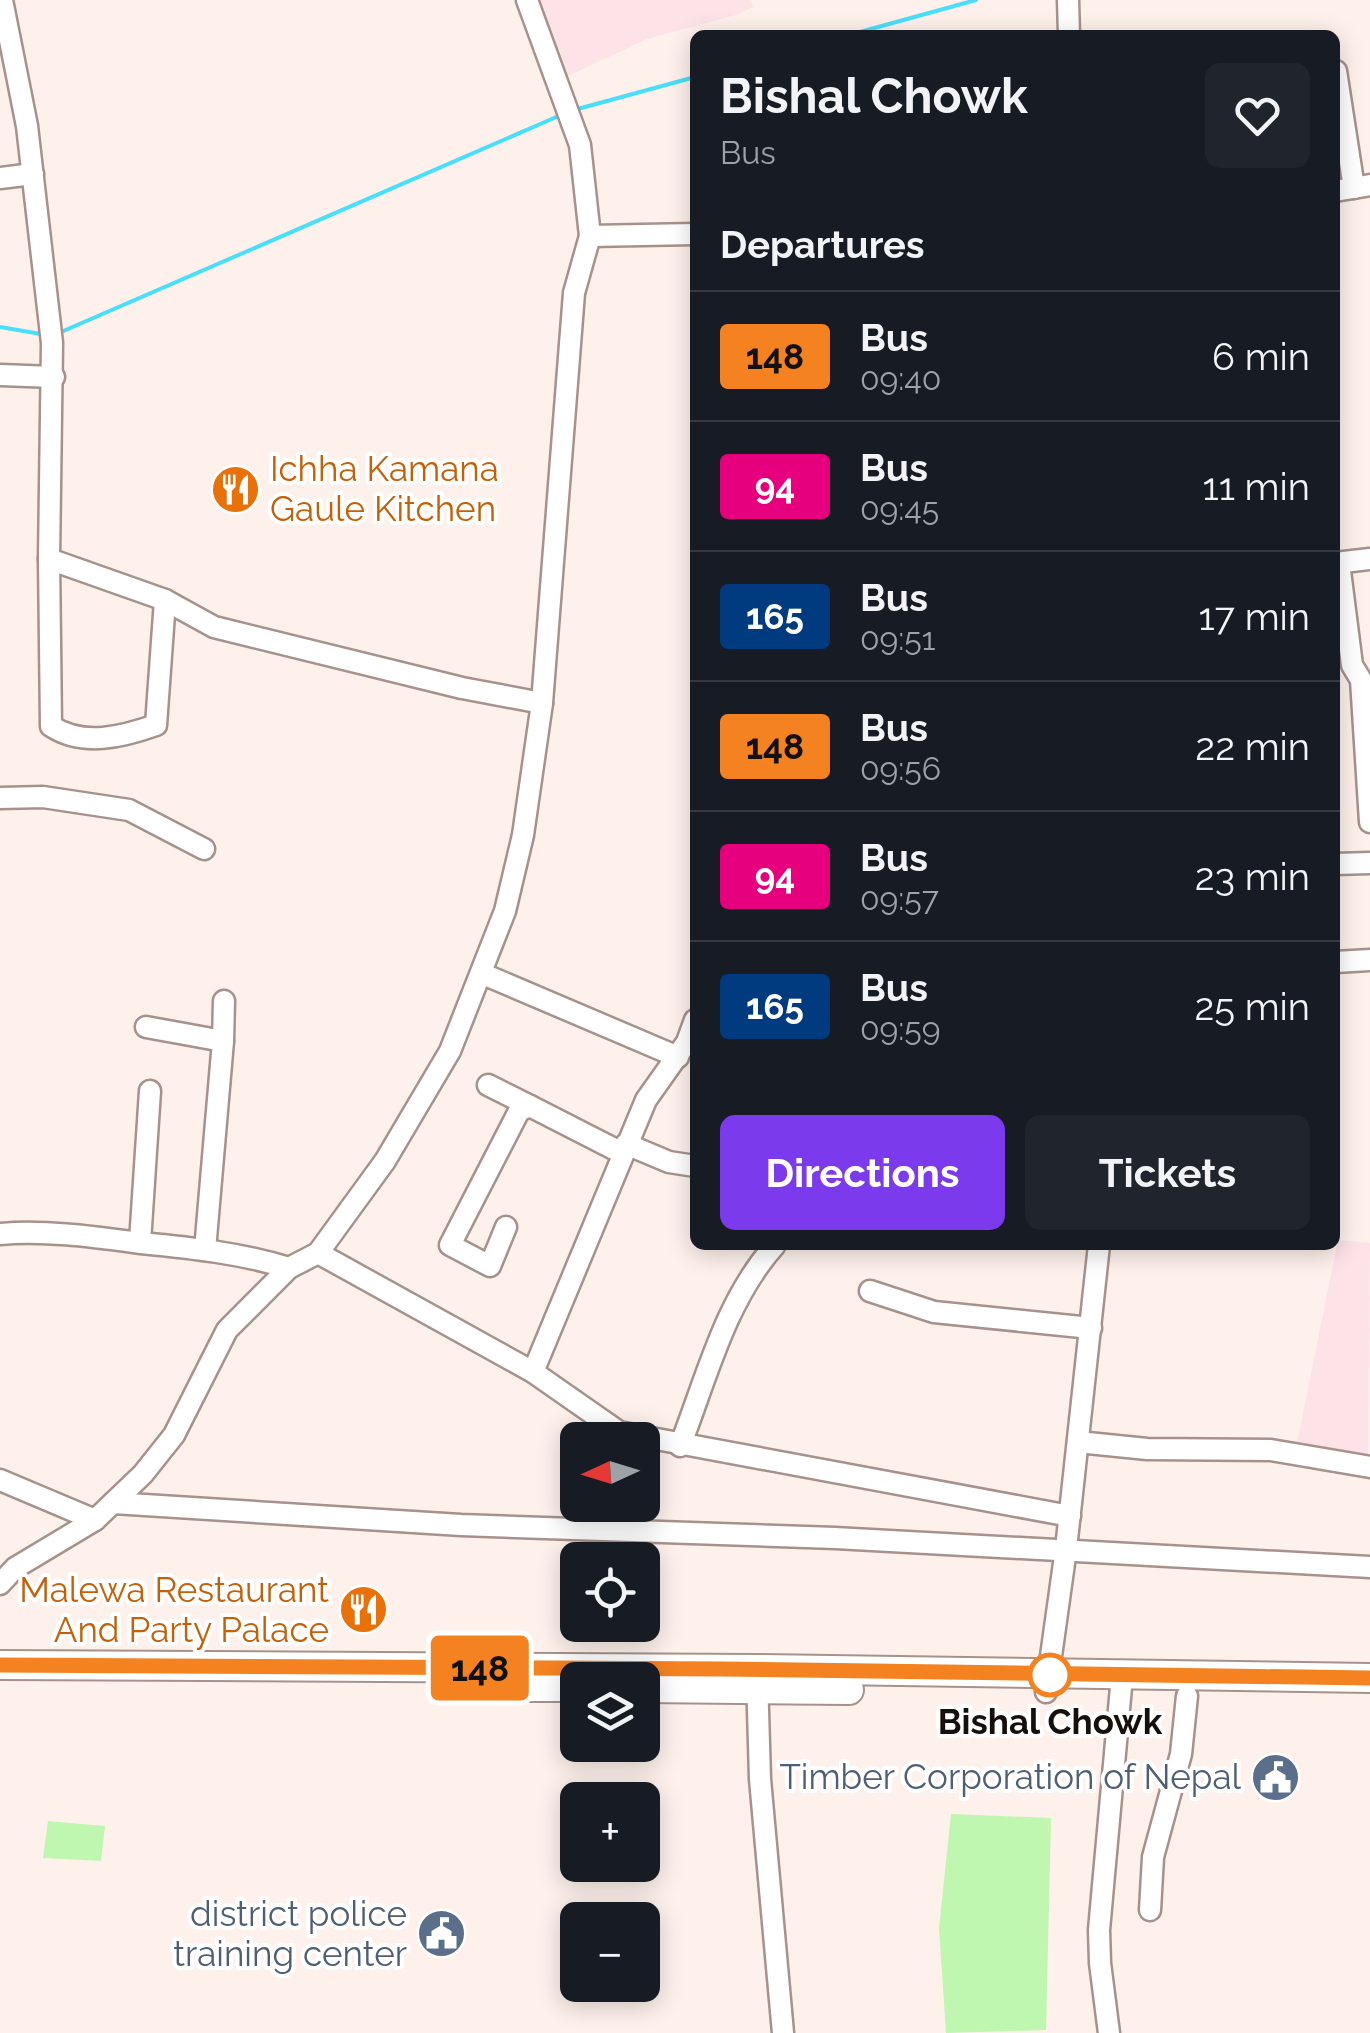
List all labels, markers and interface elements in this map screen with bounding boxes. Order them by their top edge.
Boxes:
button: heart [1205,63,1310,168]
text: Bishal Chowk [720,68,1028,124]
text: Bus [720,134,776,171]
text: Departures [720,222,925,267]
text: Bus [860,315,928,360]
text: 6 min [1212,334,1310,379]
text: 148 [746,336,804,377]
text: 09:40 [860,360,941,397]
text: Bus [860,445,928,490]
place label: Ichha Kamana Gaule Kitchen [270,448,499,529]
restaurant icon: Ichha Kamana Gaule Kitchen [209,463,261,515]
text: 11 min [1202,464,1310,509]
text: 94 [755,466,795,507]
text: 09:45 [860,490,939,527]
text: Bus [860,575,928,620]
text: 17 min [1199,594,1310,639]
text: 165 [746,596,804,637]
text: 09:51 [860,620,936,657]
text: Bus [860,705,928,750]
text: 22 min [1195,724,1310,769]
text: 148 [746,726,804,767]
text: 09:56 [860,750,941,787]
text: Bus [860,835,928,880]
text: 23 min [1195,854,1310,899]
text: 94 [755,856,795,897]
text: 09:57 [860,880,939,917]
text: Bus [860,965,928,1010]
text: 25 min [1194,984,1310,1029]
text: 165 [746,986,804,1027]
text: 09:59 [860,1010,941,1047]
button: Directions [720,1115,1005,1230]
button: Tickets [1025,1115,1310,1230]
north arrow [560,1422,660,1522]
map controls [560,1422,660,2002]
button: locate [560,1542,660,1642]
place label: Malewa Restaurant And Party Palace [19,1569,329,1650]
restaurant icon: Malewa Restaurant And Party Palace [338,1584,390,1636]
line badge: 148 [422,1636,538,1700]
text: 148 [451,1648,509,1689]
marker: Bishal Chowk [1029,1654,1071,1696]
button: layers [560,1662,660,1762]
place label: Bishal Chowk [938,1701,1163,1742]
public building icon: Timber Corporation of Nepal [1250,1751,1302,1803]
place label: Timber Corporation of Nepal [779,1756,1241,1797]
button: + [560,1782,660,1882]
place label: district police training center [173,1893,407,1974]
button: − [560,1902,660,2002]
public building icon: district police training center [416,1908,468,1960]

